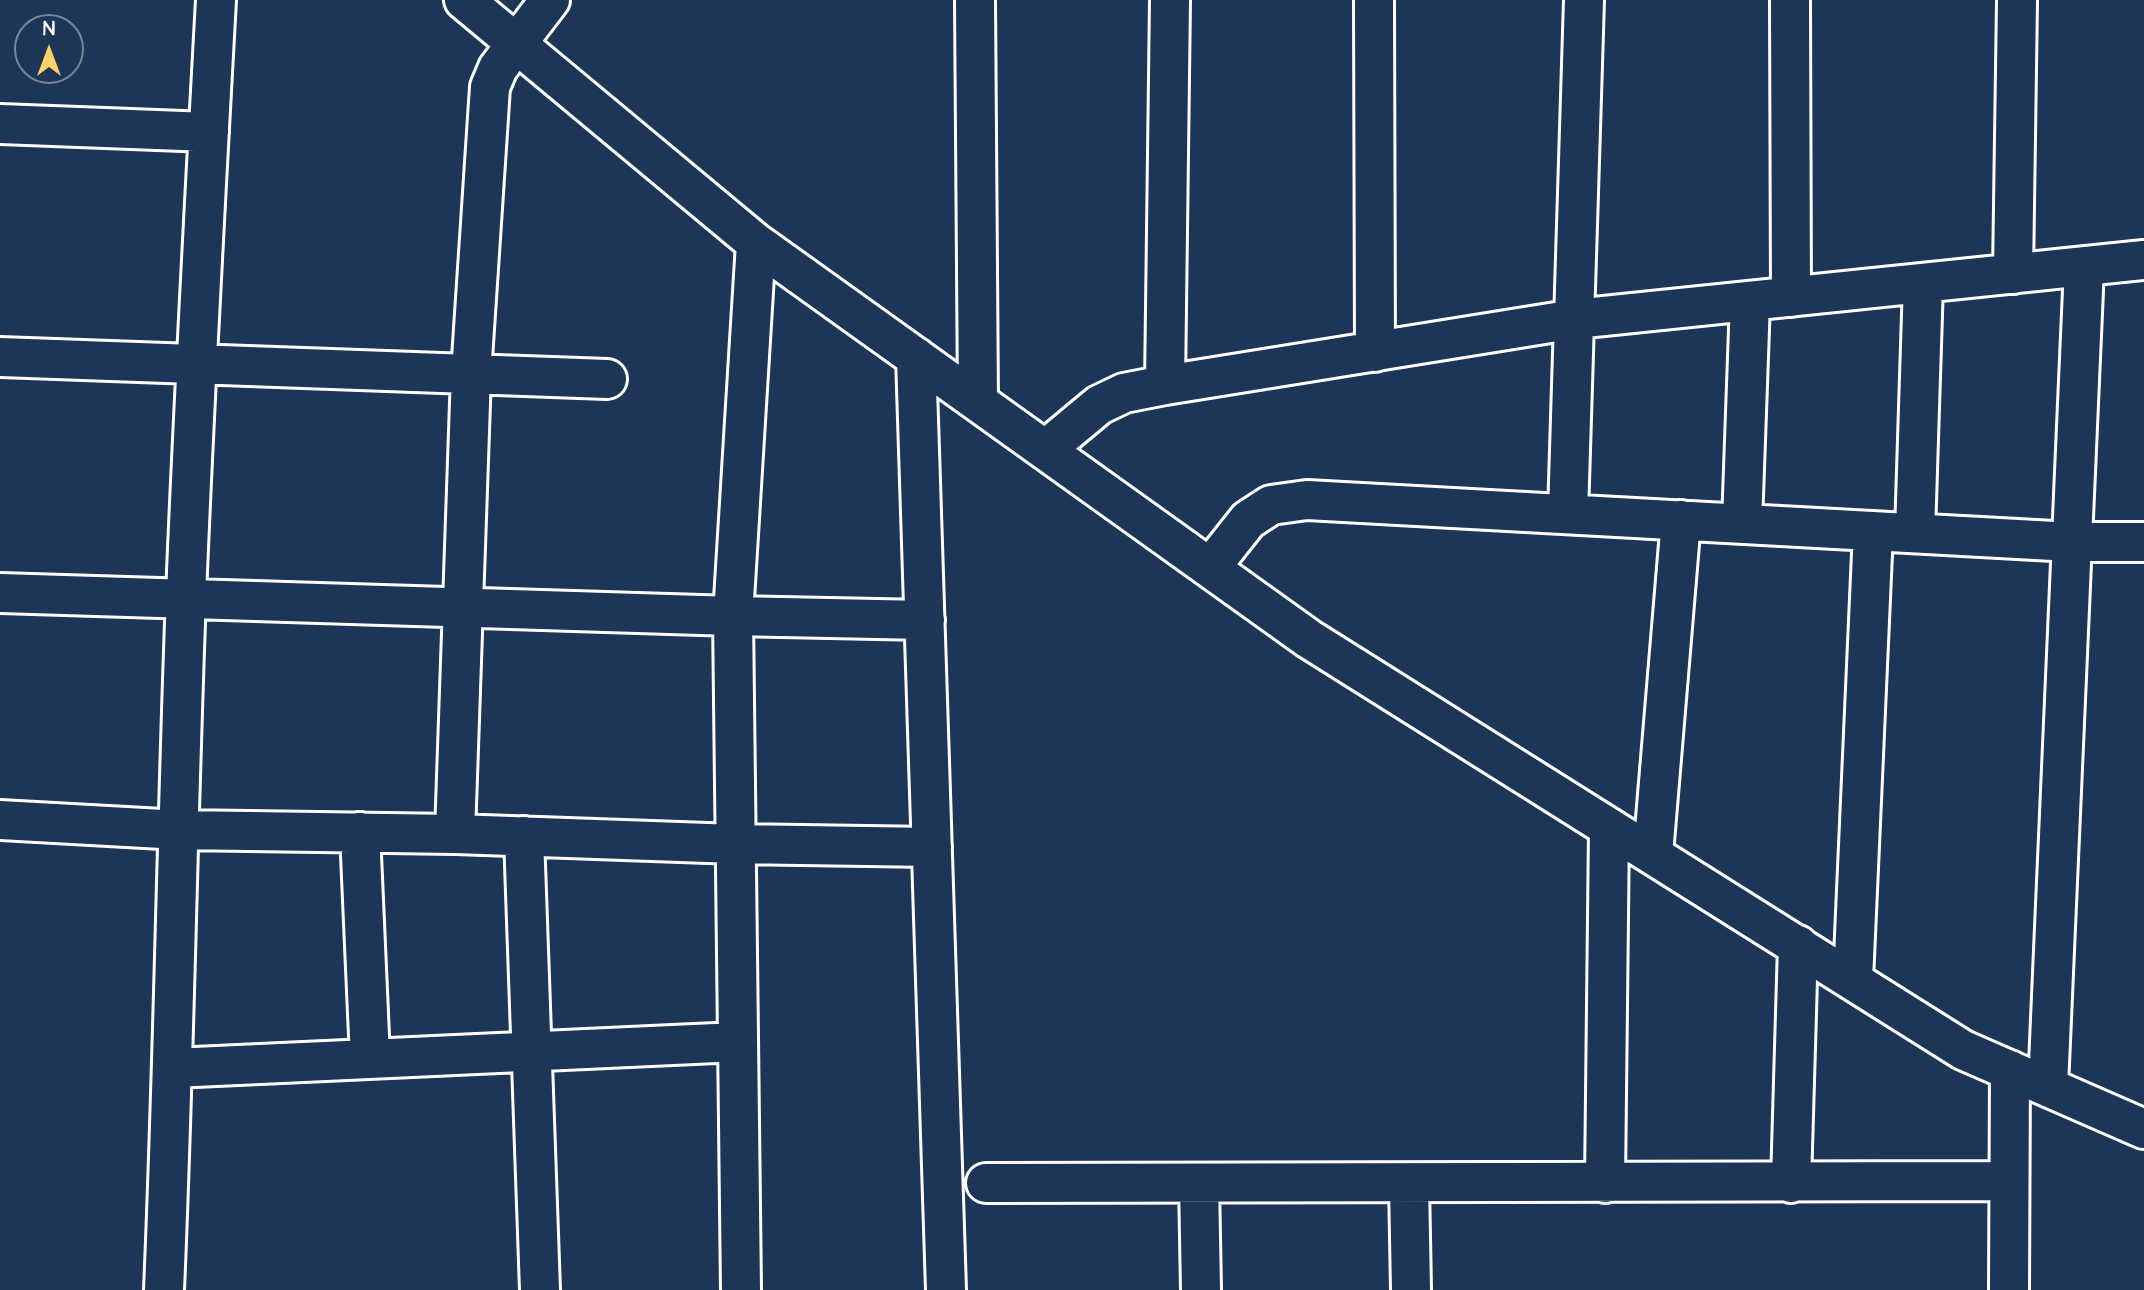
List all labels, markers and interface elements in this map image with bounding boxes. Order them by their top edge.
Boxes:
north arrow [14,14,84,84]
text: N [43,16,55,43]

